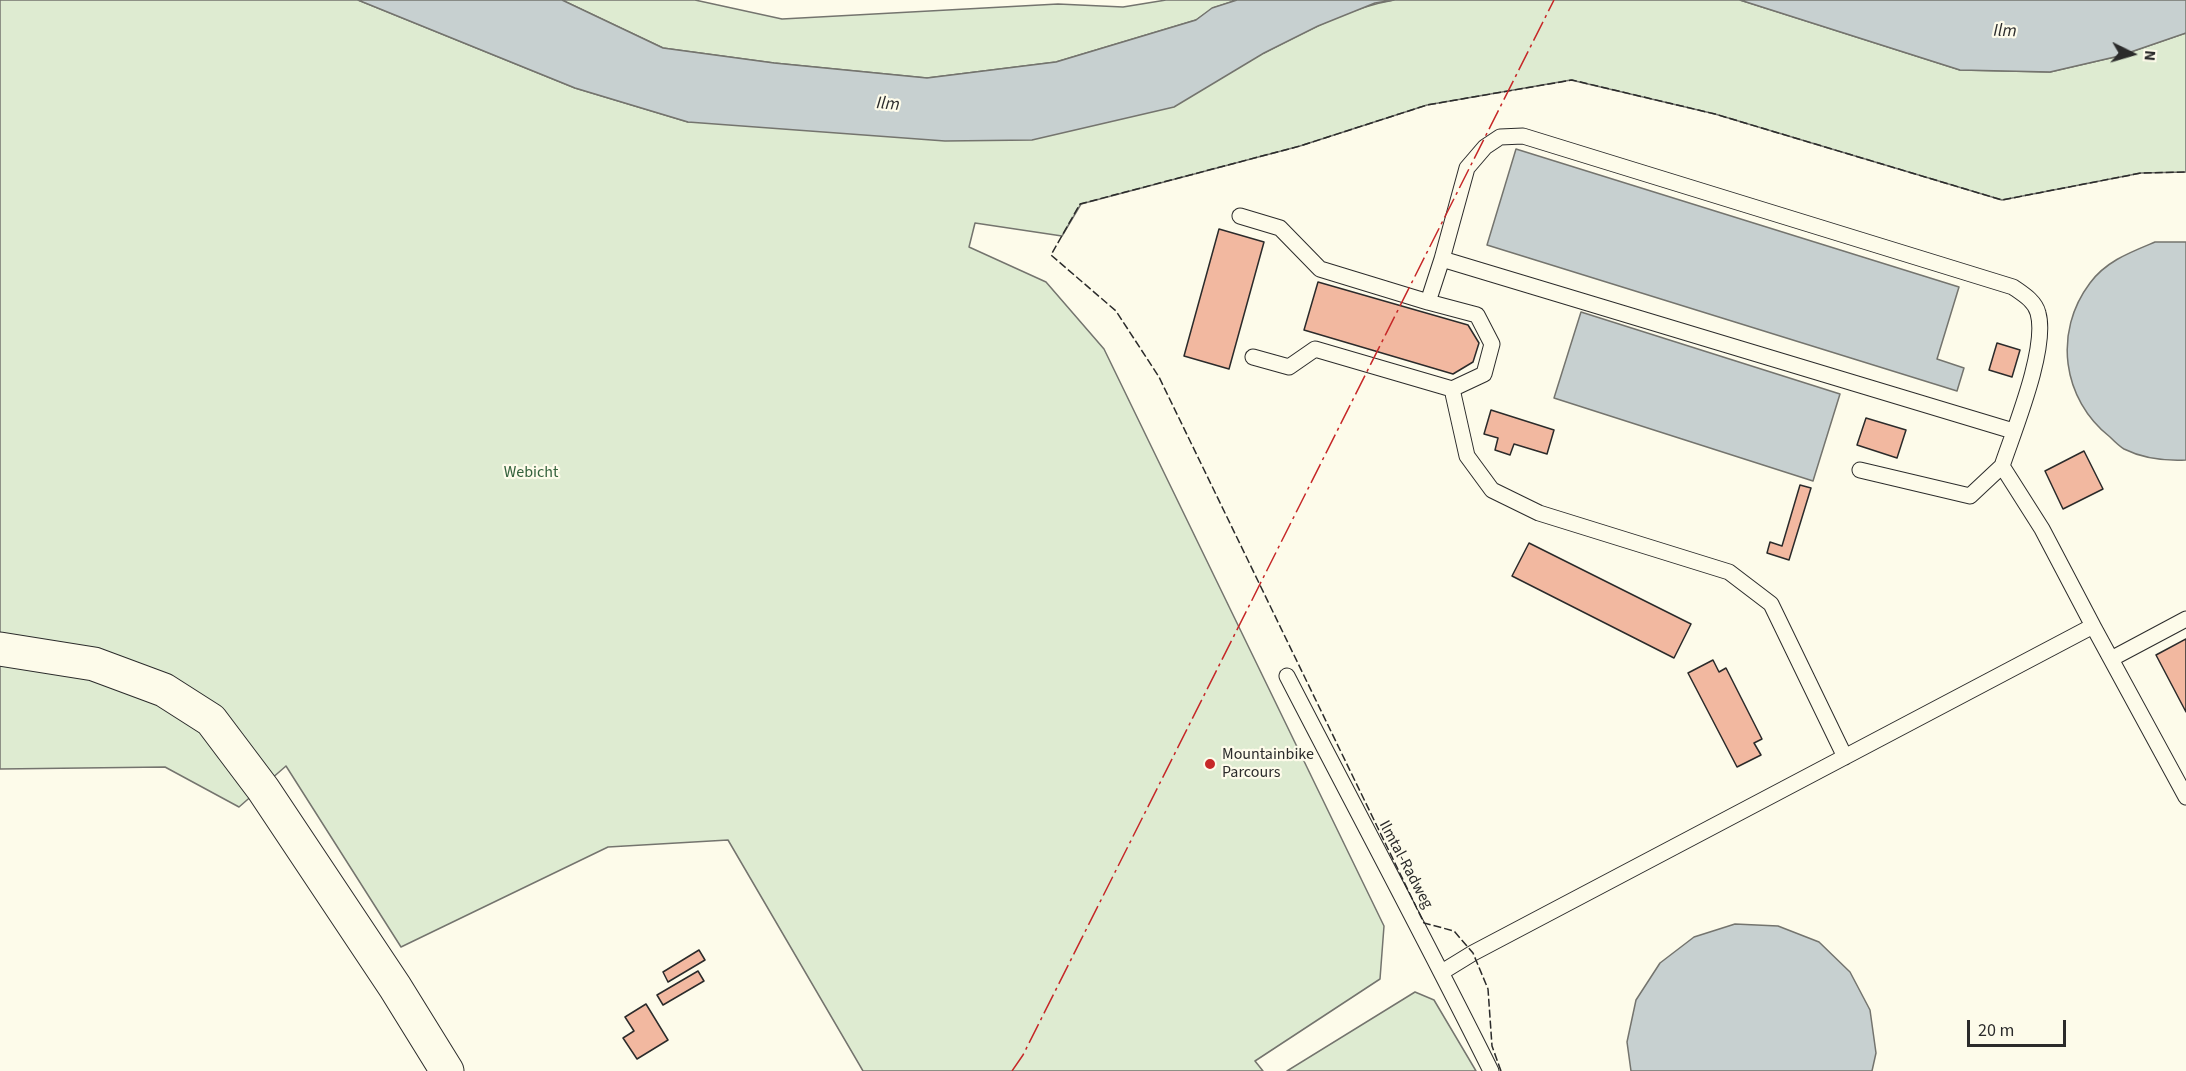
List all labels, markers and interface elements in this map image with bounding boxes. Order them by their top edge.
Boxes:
water label: Ilm [1993,21,2017,43]
north arrow [2102,24,2162,84]
text: N [2139,49,2161,62]
water label: Ilm [875,93,901,117]
park label: Webicht [504,463,558,483]
place label: Mountainbike Parcours [1222,745,1314,783]
marker: Mountainbike Parcours [1203,757,1217,771]
street label: Ilmtal-Radweg [1374,818,1436,912]
scale bar [1970,1008,2069,1046]
text: 20 m [1978,1018,2014,1043]

